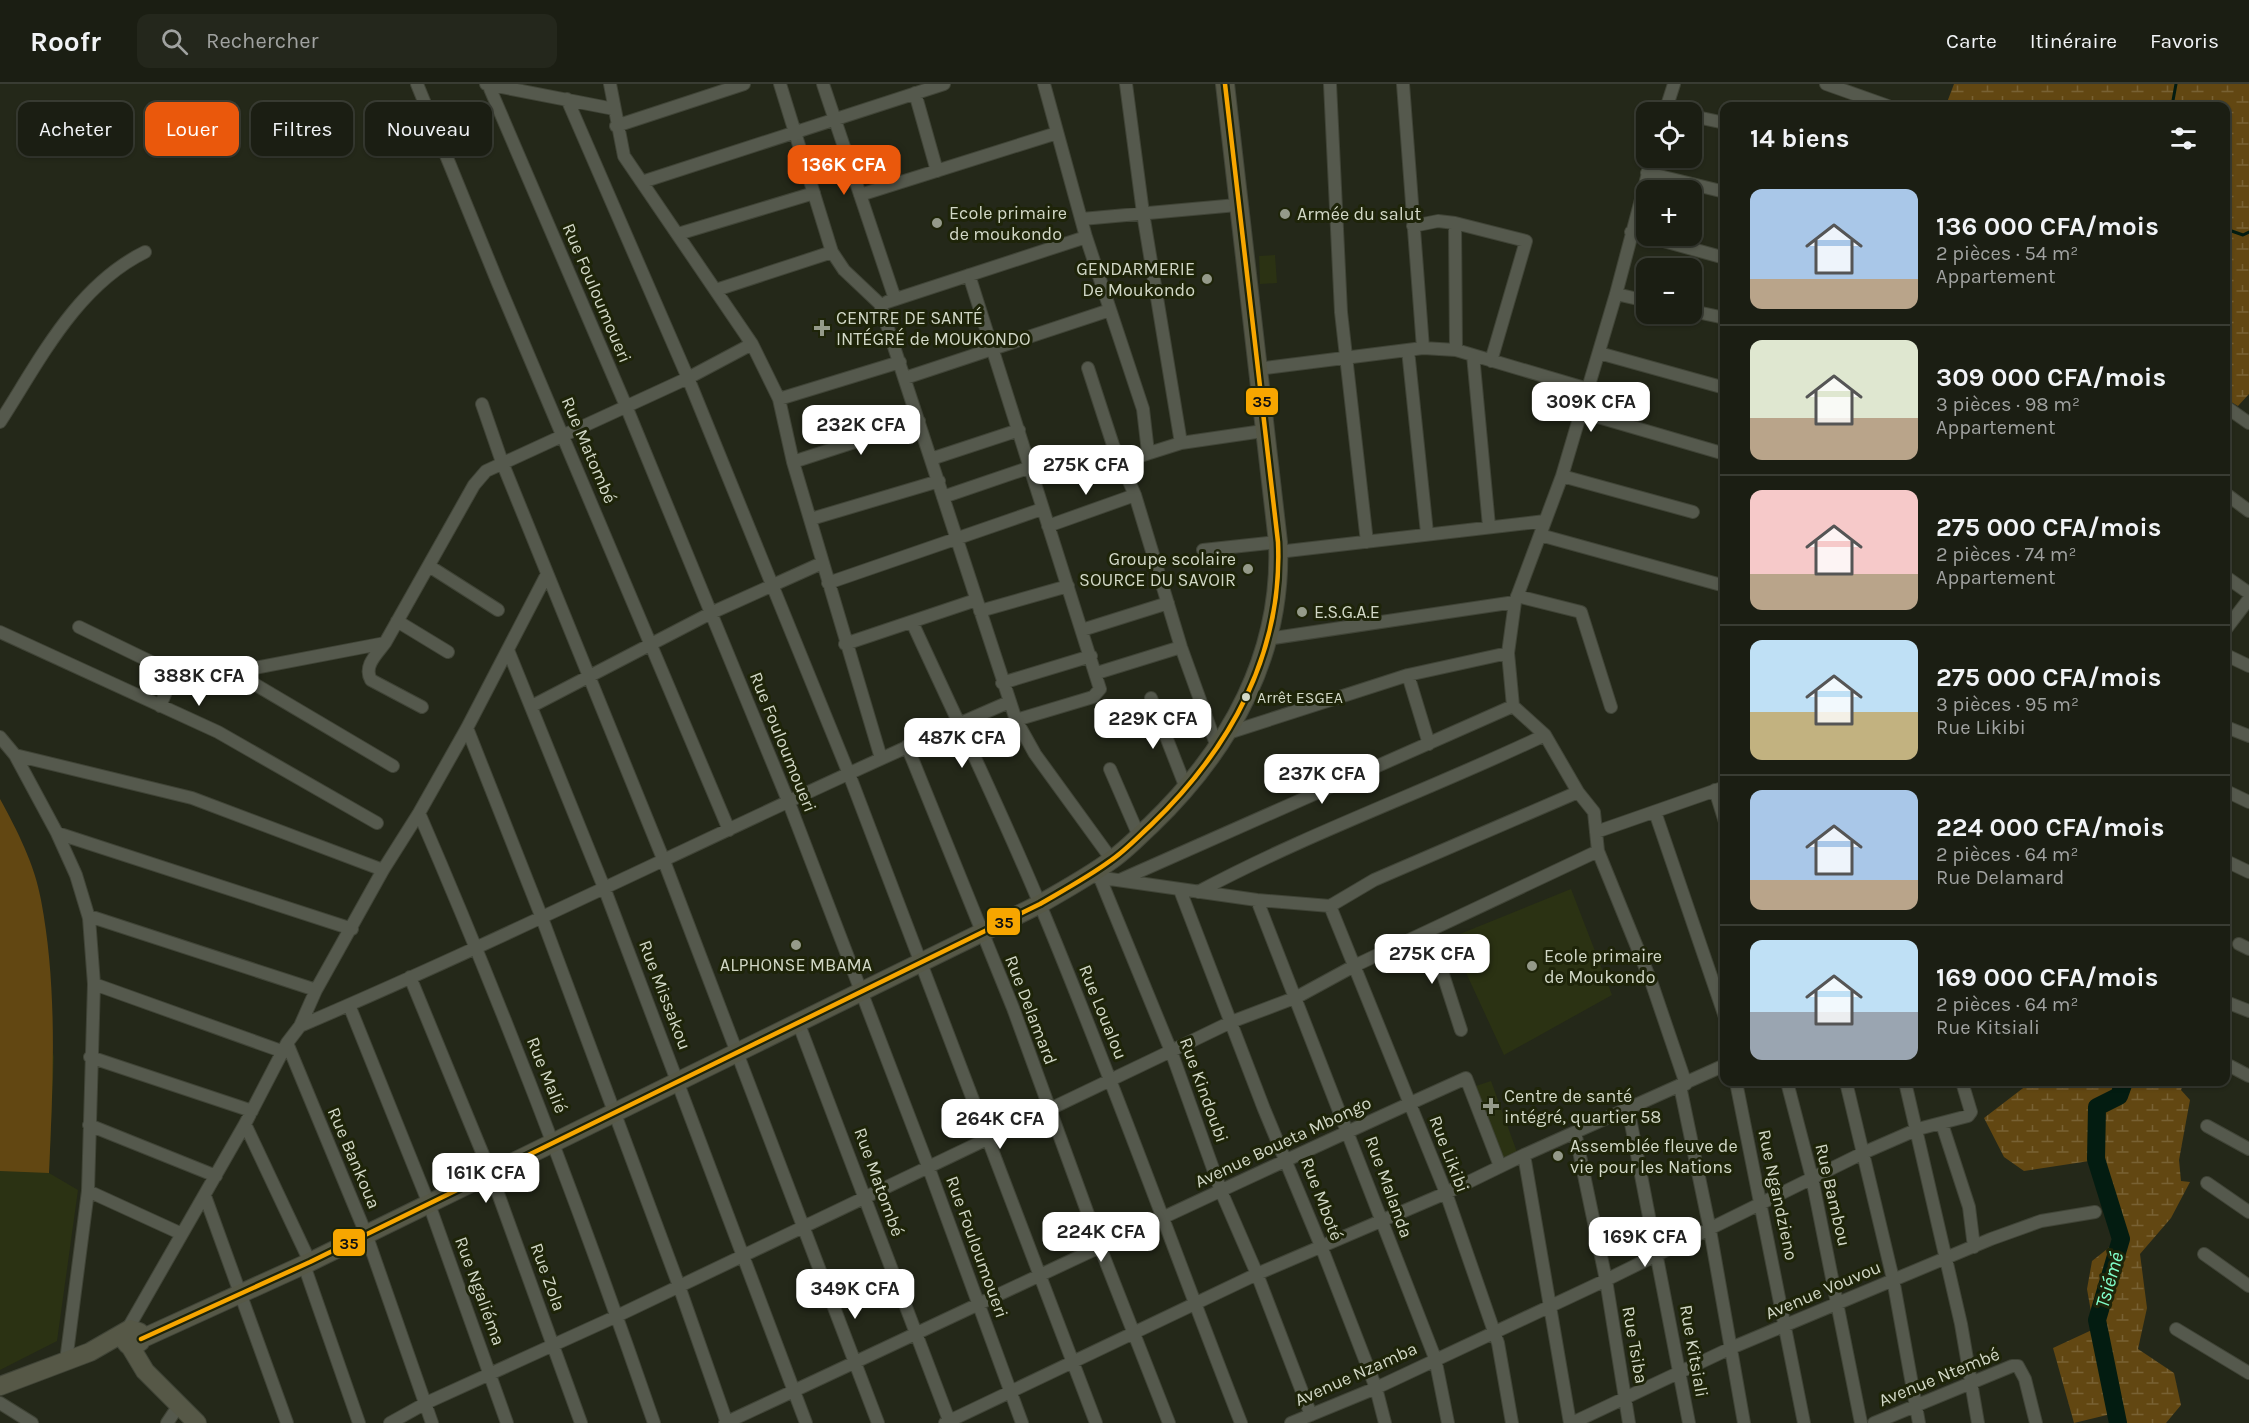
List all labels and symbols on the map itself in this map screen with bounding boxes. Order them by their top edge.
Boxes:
pin: 136K CFA [782,145,906,196]
place label: Ecole primaire de moukondo [949,202,1067,245]
place label: Armée du salut [1297,203,1422,225]
marker: Armée du salut [1278,207,1292,221]
marker: Ecole primaire de moukondo [930,216,944,230]
street label: Rue Fouloumoueri [558,220,636,366]
place label: GENDARMERIE De Moukondo [1076,258,1195,301]
marker: GENDARMERIE De Moukondo [1200,272,1214,286]
place label: CENTRE DE SANTÉ INTÉGRÉ de MOUKONDO [836,306,1031,350]
marker: CENTRE DE SANTÉ INTÉGRÉ de MOUKONDO [813,319,831,337]
pin: 309K CFA [1529,382,1653,433]
line badge: 35 [1245,387,1279,416]
text: 35 [1252,392,1272,411]
street label: Rue Matombé [557,393,621,507]
pin: 232K CFA [799,405,923,456]
pin: 275K CFA [1024,445,1148,496]
place label: Groupe scolaire SOURCE DU SAVOIR [1079,548,1236,591]
marker: Groupe scolaire SOURCE DU SAVOIR [1241,562,1255,576]
place label: E.S.G.A.E [1314,601,1380,623]
marker: E.S.G.A.E [1295,605,1309,619]
pin: 388K CFA [137,656,261,707]
street label: Rue Fouloumoueri [745,669,821,815]
place label: Arrêt ESGEA [1257,688,1343,707]
marker: Arrêt ESGEA [1240,691,1252,703]
pin: 229K CFA [1091,699,1215,750]
pin: 487K CFA [900,718,1024,769]
pin: 237K CFA [1260,754,1384,805]
line badge: 35 [986,907,1021,936]
text: 35 [994,913,1014,932]
pin: 275K CFA [1370,934,1494,985]
street label: Rue Missakou [634,937,696,1053]
marker: ALPHONSE MBAMA [789,938,803,952]
place label: Ecole primaire de Moukondo [1544,945,1662,988]
street label: Rue Delamard [1000,952,1062,1068]
place label: ALPHONSE MBAMA [720,954,872,976]
marker: Ecole primaire de Moukondo [1525,959,1539,973]
street label: Rue Loualou [1074,961,1132,1063]
street label: Rue Malié [522,1034,572,1116]
street label: Rue Kindoubi [1175,1035,1233,1145]
place label: Centre de santé intégré, quartier 58 [1504,1085,1661,1128]
street label: Avenue Boueta Mbongo [1191,1091,1375,1193]
marker: Centre de santé intégré, quartier 58 [1482,1097,1500,1115]
pin: 264K CFA [938,1099,1062,1150]
street label: Rue Bankoua [323,1104,385,1212]
street label: Rue Likibi [1424,1112,1474,1196]
street label: Rue Matombé [849,1125,909,1239]
street label: Rue Ngandzieno [1753,1128,1803,1262]
street label: Rue Malanda [1360,1133,1418,1241]
place label: Assemblée fleuve de vie pour les Nations [1570,1135,1738,1178]
street label: Rue Bambou [1810,1141,1856,1249]
marker: Assemblée fleuve de vie pour les Nations [1551,1149,1565,1163]
pin: 161K CFA [424,1153,548,1204]
street label: Rue Mboté [1296,1154,1348,1244]
street label: Rue Fouloumoueri [941,1173,1013,1321]
pin: 224K CFA [1039,1212,1163,1263]
pin: 169K CFA [1583,1217,1707,1268]
line badge: 35 [332,1228,366,1257]
text: 35 [339,1234,359,1253]
street label: Rue Ngaliéma [450,1234,510,1348]
street label: Rue Zola [526,1240,570,1314]
water label: Tsiémé [2091,1249,2129,1311]
street label: Avenue Vouvou [1762,1256,1884,1324]
pin: 349K CFA [793,1269,917,1320]
street label: Rue Kitsiali [1675,1303,1713,1399]
street label: Rue Tsiba [1617,1305,1653,1385]
street label: Avenue Nzamba [1291,1337,1421,1411]
street label: Avenue Ntembé [1875,1343,2003,1411]

